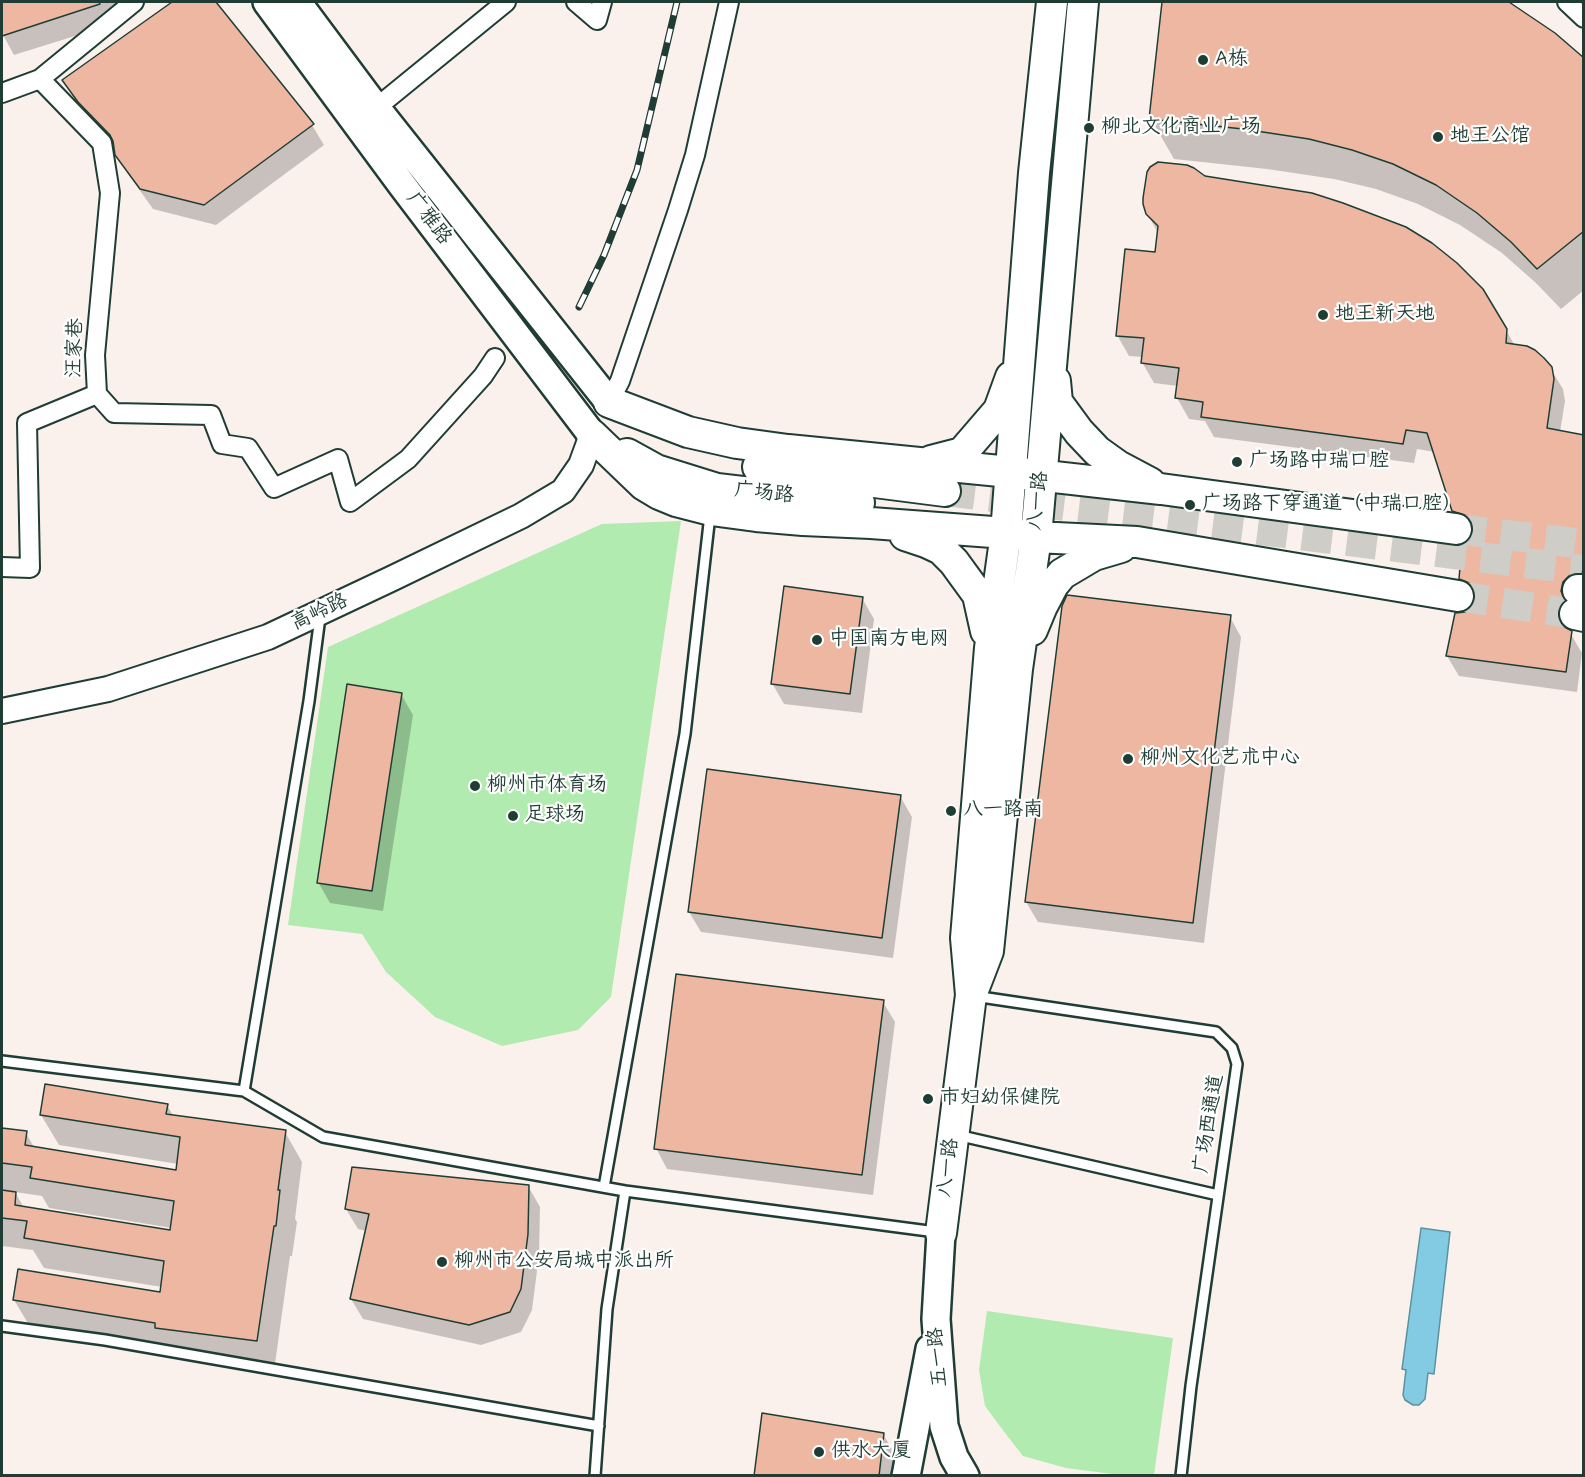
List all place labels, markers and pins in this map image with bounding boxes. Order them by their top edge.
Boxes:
place label: A栋 [1215,48,1248,72]
marker: A栋 [1196,53,1210,67]
place label: 柳北文化商业广场 [1101,116,1261,140]
marker: 柳北文化商业广场 [1082,121,1096,135]
place label: 地王公馆 [1450,125,1530,149]
marker: 地王公馆 [1431,130,1445,144]
place label: 地王新天地 [1335,303,1435,327]
marker: 地王新天地 [1316,308,1330,322]
place label: 广场路中瑞口腔 [1249,450,1389,474]
marker: 广场路中瑞口腔 [1230,455,1244,469]
place label: 广场路下穿通道（中瑞口腔） [1202,493,1462,517]
marker: 广场路下穿通道（中瑞口腔） [1183,498,1197,512]
place label: 中国南方电网 [829,628,949,652]
marker: 中国南方电网 [810,633,824,647]
place label: 柳州文化艺术中心 [1140,747,1300,771]
marker: 柳州文化艺术中心 [1121,752,1135,766]
place label: 柳州市体育场 [487,774,607,798]
marker: 柳州市体育场 [468,779,482,793]
place label: 八一路南 [963,799,1043,823]
place label: 足球场 [525,804,585,828]
marker: 八一路南 [944,804,958,818]
marker: 足球场 [506,809,520,823]
place label: 市妇幼保健院 [940,1087,1060,1111]
marker: 市妇幼保健院 [921,1092,935,1106]
place label: 柳州市公安局城中派出所 [454,1250,674,1274]
marker: 柳州市公安局城中派出所 [435,1255,449,1269]
place label: 供水大厦 [831,1440,911,1464]
marker: 供水大厦 [812,1445,826,1459]

